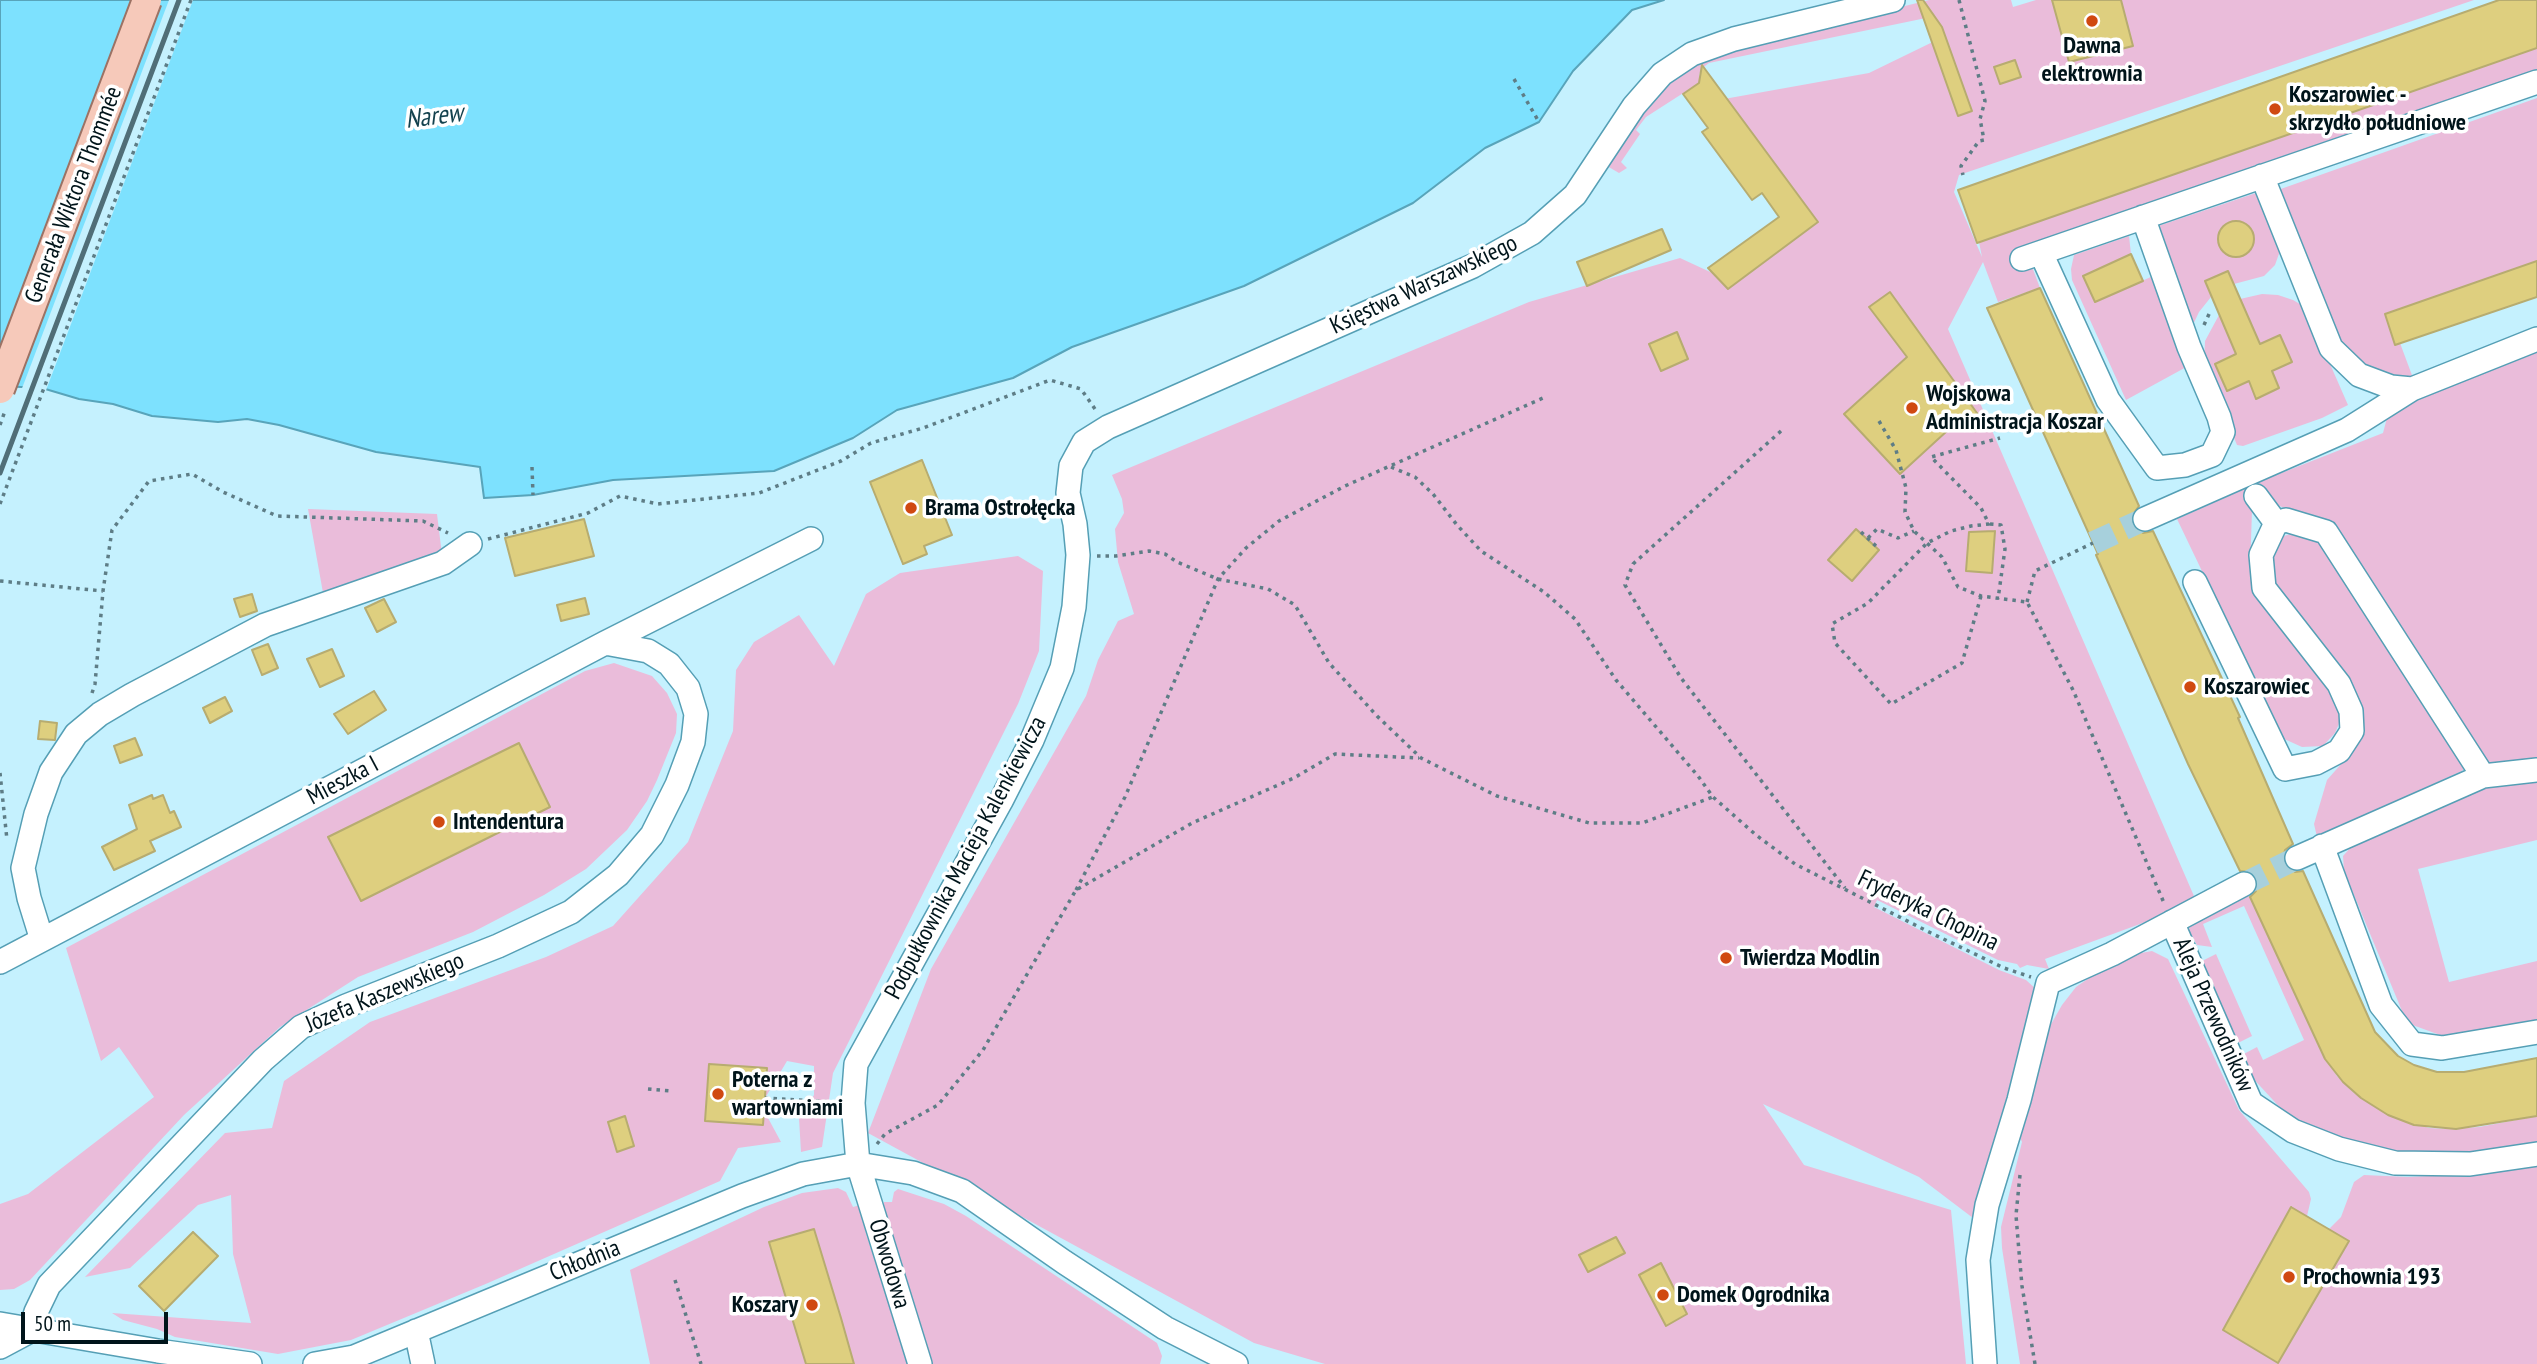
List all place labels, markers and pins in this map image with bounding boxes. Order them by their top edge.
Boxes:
marker: Dawna elektrownia [2084,13,2100,29]
place label: Dawna elektrownia [2041,32,2143,88]
place label: Koszarowiec - skrzydło południowe [2289,81,2466,137]
marker: Koszarowiec - skrzydło południowe [2267,101,2283,117]
place label: Wojskowa Administracja Koszar [1926,380,2104,436]
marker: Wojskowa Administracja Koszar [1904,400,1920,416]
place label: Brama Ostrołęcka [925,494,1076,522]
marker: Brama Ostrołęcka [903,500,919,516]
place label: Koszarowiec [2204,673,2310,701]
marker: Koszarowiec [2182,679,2198,695]
place label: Intendentura [453,808,564,836]
marker: Intendentura [431,814,447,830]
place label: Twierdza Modlin [1740,944,1880,972]
marker: Twierdza Modlin [1718,950,1734,966]
place label: Poterna z wartowniami [732,1066,843,1122]
marker: Poterna z wartowniami [710,1086,726,1102]
place label: Prochownia 193 [2303,1263,2441,1291]
marker: Prochownia 193 [2281,1269,2297,1285]
place label: Domek Ogrodnika [1677,1281,1830,1309]
marker: Domek Ogrodnika [1655,1287,1671,1303]
place label: Koszary [732,1291,798,1319]
marker: Koszary [804,1297,820,1313]

